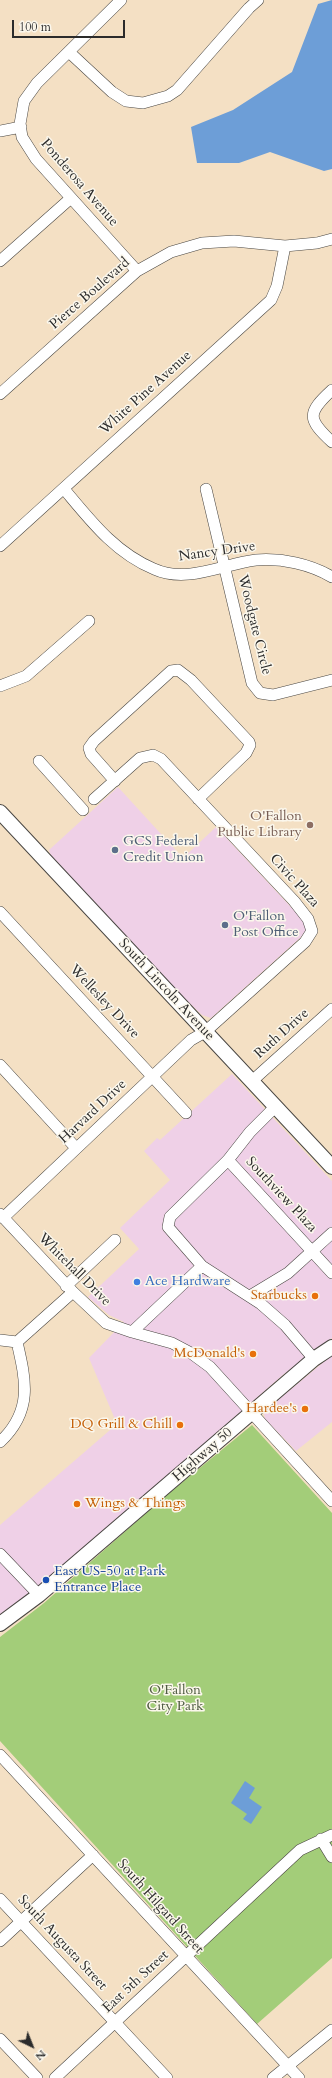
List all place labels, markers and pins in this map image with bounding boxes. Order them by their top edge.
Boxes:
place label: O'Fallon Public Library [217,809,302,842]
marker: O'Fallon Public Library [305,820,315,830]
place label: GCS Federal Credit Union [123,834,204,866]
marker: GCS Federal Credit Union [110,845,120,855]
place label: O'Fallon Post Office [233,909,299,942]
marker: O'Fallon Post Office [220,920,230,930]
place label: Ace Hardware [145,1274,231,1290]
marker: Ace Hardware [132,1277,142,1287]
place label: Starbucks [251,1288,307,1304]
marker: Starbucks [310,1291,320,1301]
place label: McDonald's [174,1346,245,1362]
marker: McDonald's [248,1349,258,1359]
place label: Hardee's [246,1401,297,1417]
marker: Hardee's [300,1404,310,1414]
place label: DQ Grill & Chill [70,1417,172,1433]
marker: DQ Grill & Chill [175,1420,185,1430]
place label: Wings & Things [85,1496,185,1512]
marker: Wings & Things [72,1499,82,1509]
place label: East US-50 at Park Entrance Place [54,1564,166,1596]
marker: East US-50 at Park Entrance Place [41,1575,51,1585]

